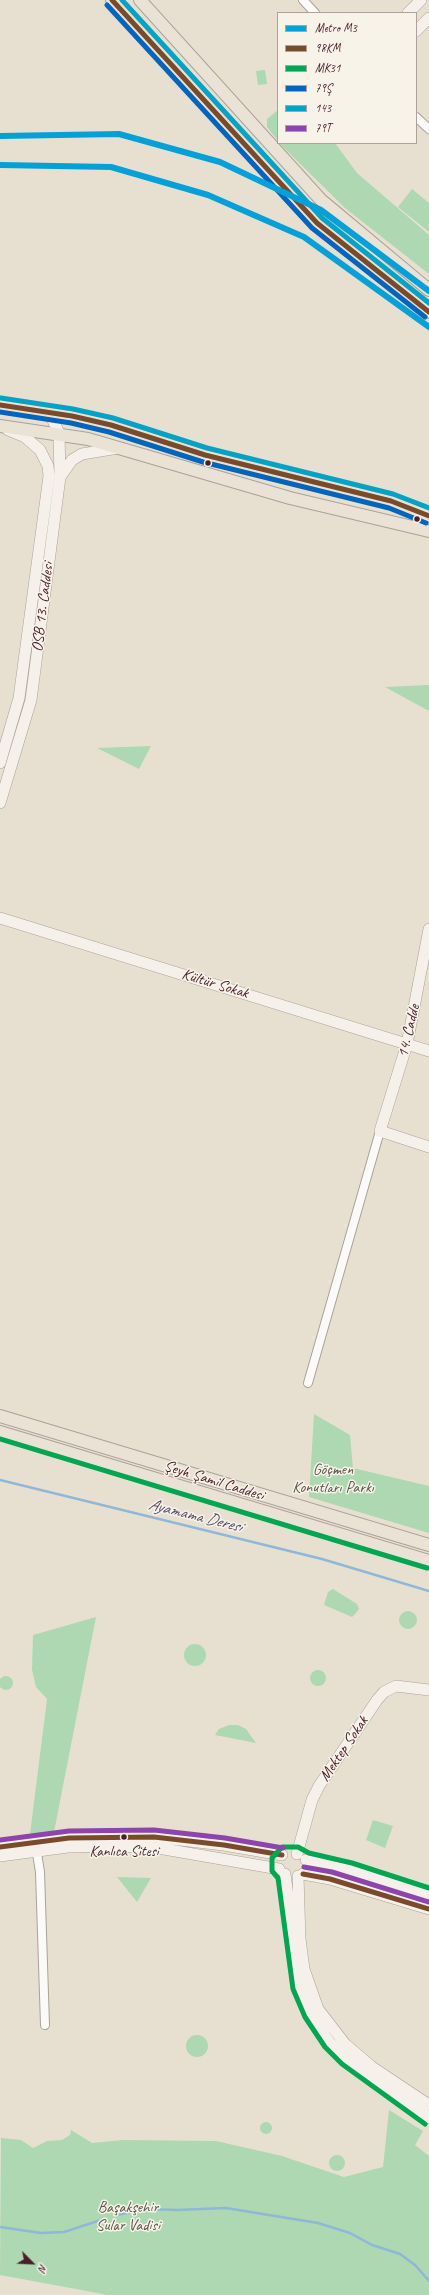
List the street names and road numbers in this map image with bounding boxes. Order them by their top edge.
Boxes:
street label: OSB 13. Caddesi [28,561,58,653]
street label: Kültür Sokak [179,965,251,1003]
street label: 14. Cadde [394,1003,424,1059]
street label: Şeyh Şamil Caddesi [162,1457,266,1505]
street label: Mektep Sokak [315,1713,373,1785]

